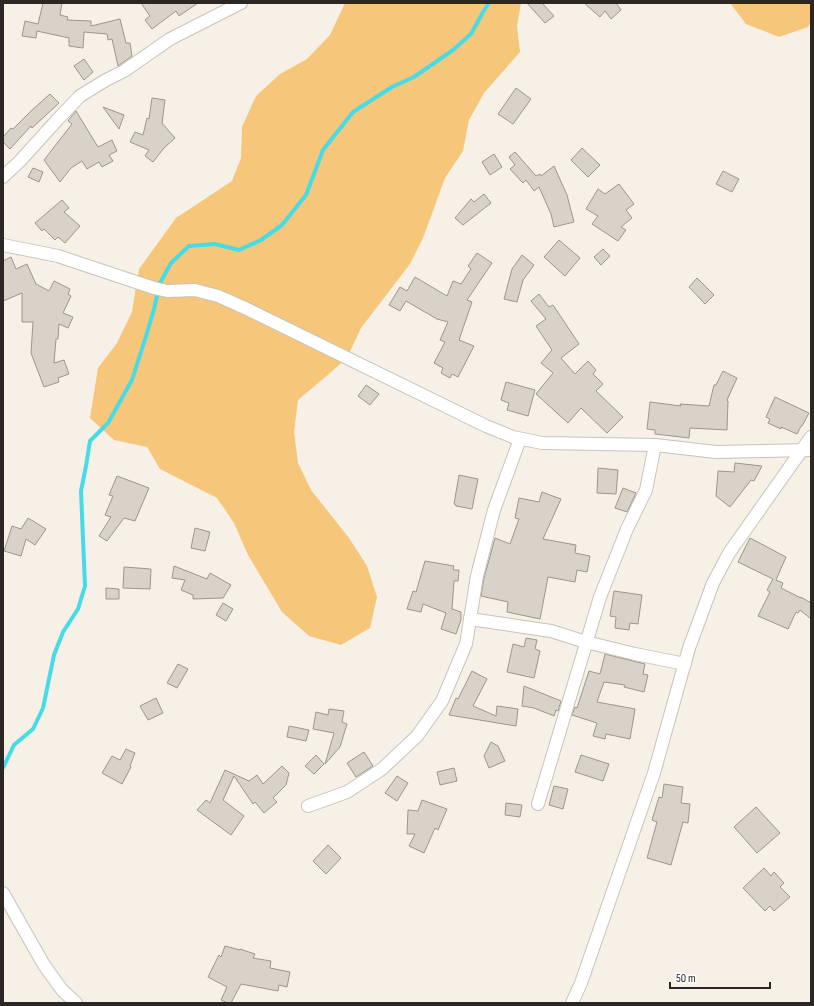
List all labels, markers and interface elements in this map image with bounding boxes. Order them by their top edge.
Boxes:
scale bar [670,964,770,990]
text: 50 m [676,971,696,986]

